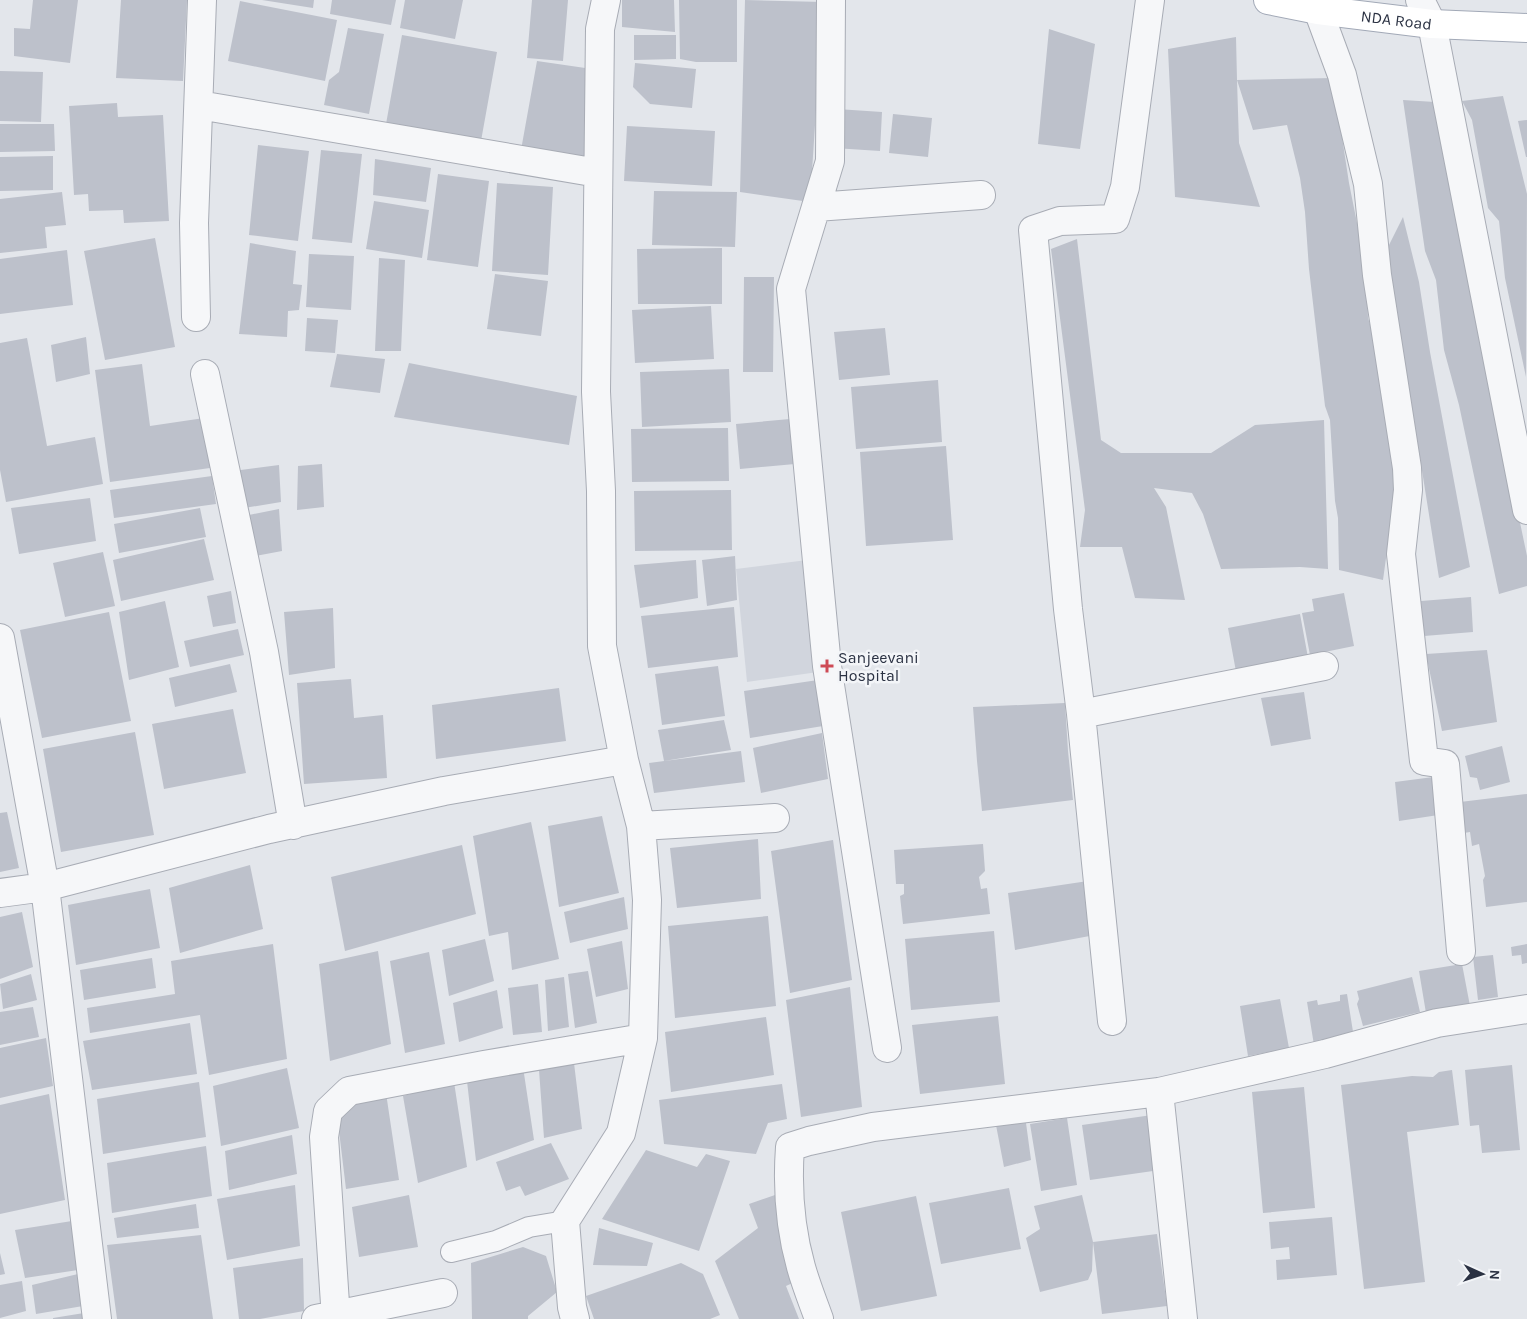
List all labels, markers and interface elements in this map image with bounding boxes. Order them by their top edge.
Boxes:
street label: NDA Road [1360,6,1433,33]
place label: Sanjeevani Hospital [838,648,919,685]
marker: Sanjeevani Hospital [820,659,834,673]
north arrow [1457,1249,1507,1299]
text: N [1486,1269,1503,1280]

